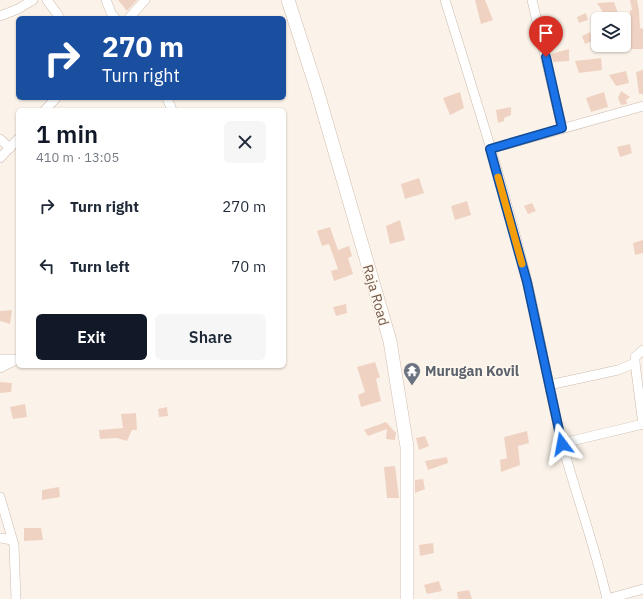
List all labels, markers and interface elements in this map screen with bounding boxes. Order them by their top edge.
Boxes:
map controls [591,12,631,52]
button: layers [591,12,631,52]
pin [529,16,563,57]
icon: arrive [535,22,557,44]
text: 270 m [102,28,184,65]
icon: right [36,32,88,84]
text: Turn right [102,64,180,87]
text: 1 min [36,118,98,150]
button: close [224,121,266,163]
text: 410 m · 13:05 [36,149,119,166]
icon: right [36,195,58,217]
text: Turn right [70,197,139,216]
text: 270 m [222,197,266,216]
icon: left [36,255,58,277]
text: Turn left [70,257,130,276]
text: 70 m [231,257,266,276]
street label: Raja Road [359,262,393,328]
button: Exit [36,314,147,360]
button: Share [155,314,266,360]
temple icon: Murugan Kovil [402,361,422,386]
place label: Murugan Kovil [425,362,519,380]
position arrow [541,423,583,465]

